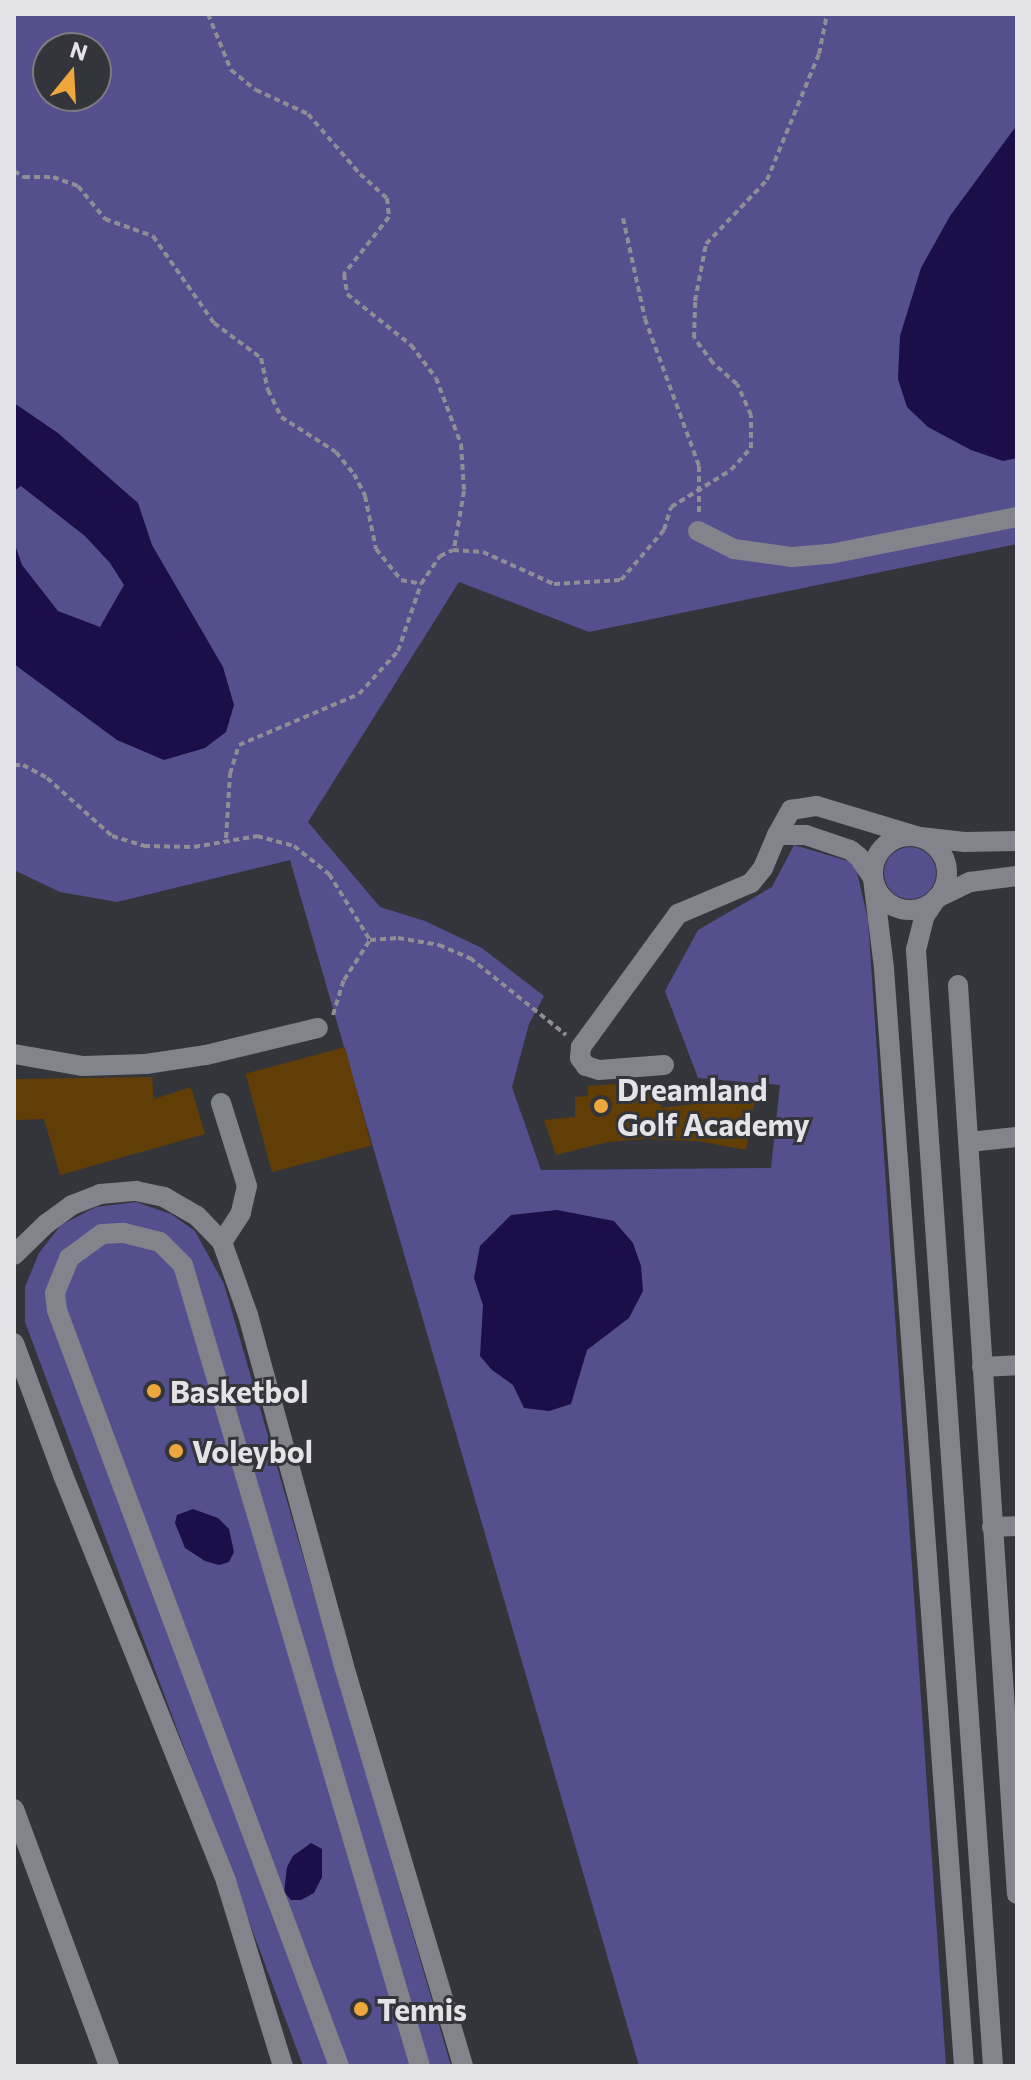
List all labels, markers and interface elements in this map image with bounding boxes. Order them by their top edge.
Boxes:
north arrow [32,32,112,112]
text: N [67,35,91,66]
place label: Dreamland Golf Academy [617,1071,810,1142]
marker: Dreamland Golf Academy [592,1097,610,1115]
place label: Basketbol [170,1373,308,1409]
marker: Basketbol [145,1382,163,1400]
place label: Voleybol [192,1433,313,1469]
marker: Voleybol [167,1442,185,1460]
place label: Tennis [377,1991,467,2027]
marker: Tennis [352,2000,370,2018]

